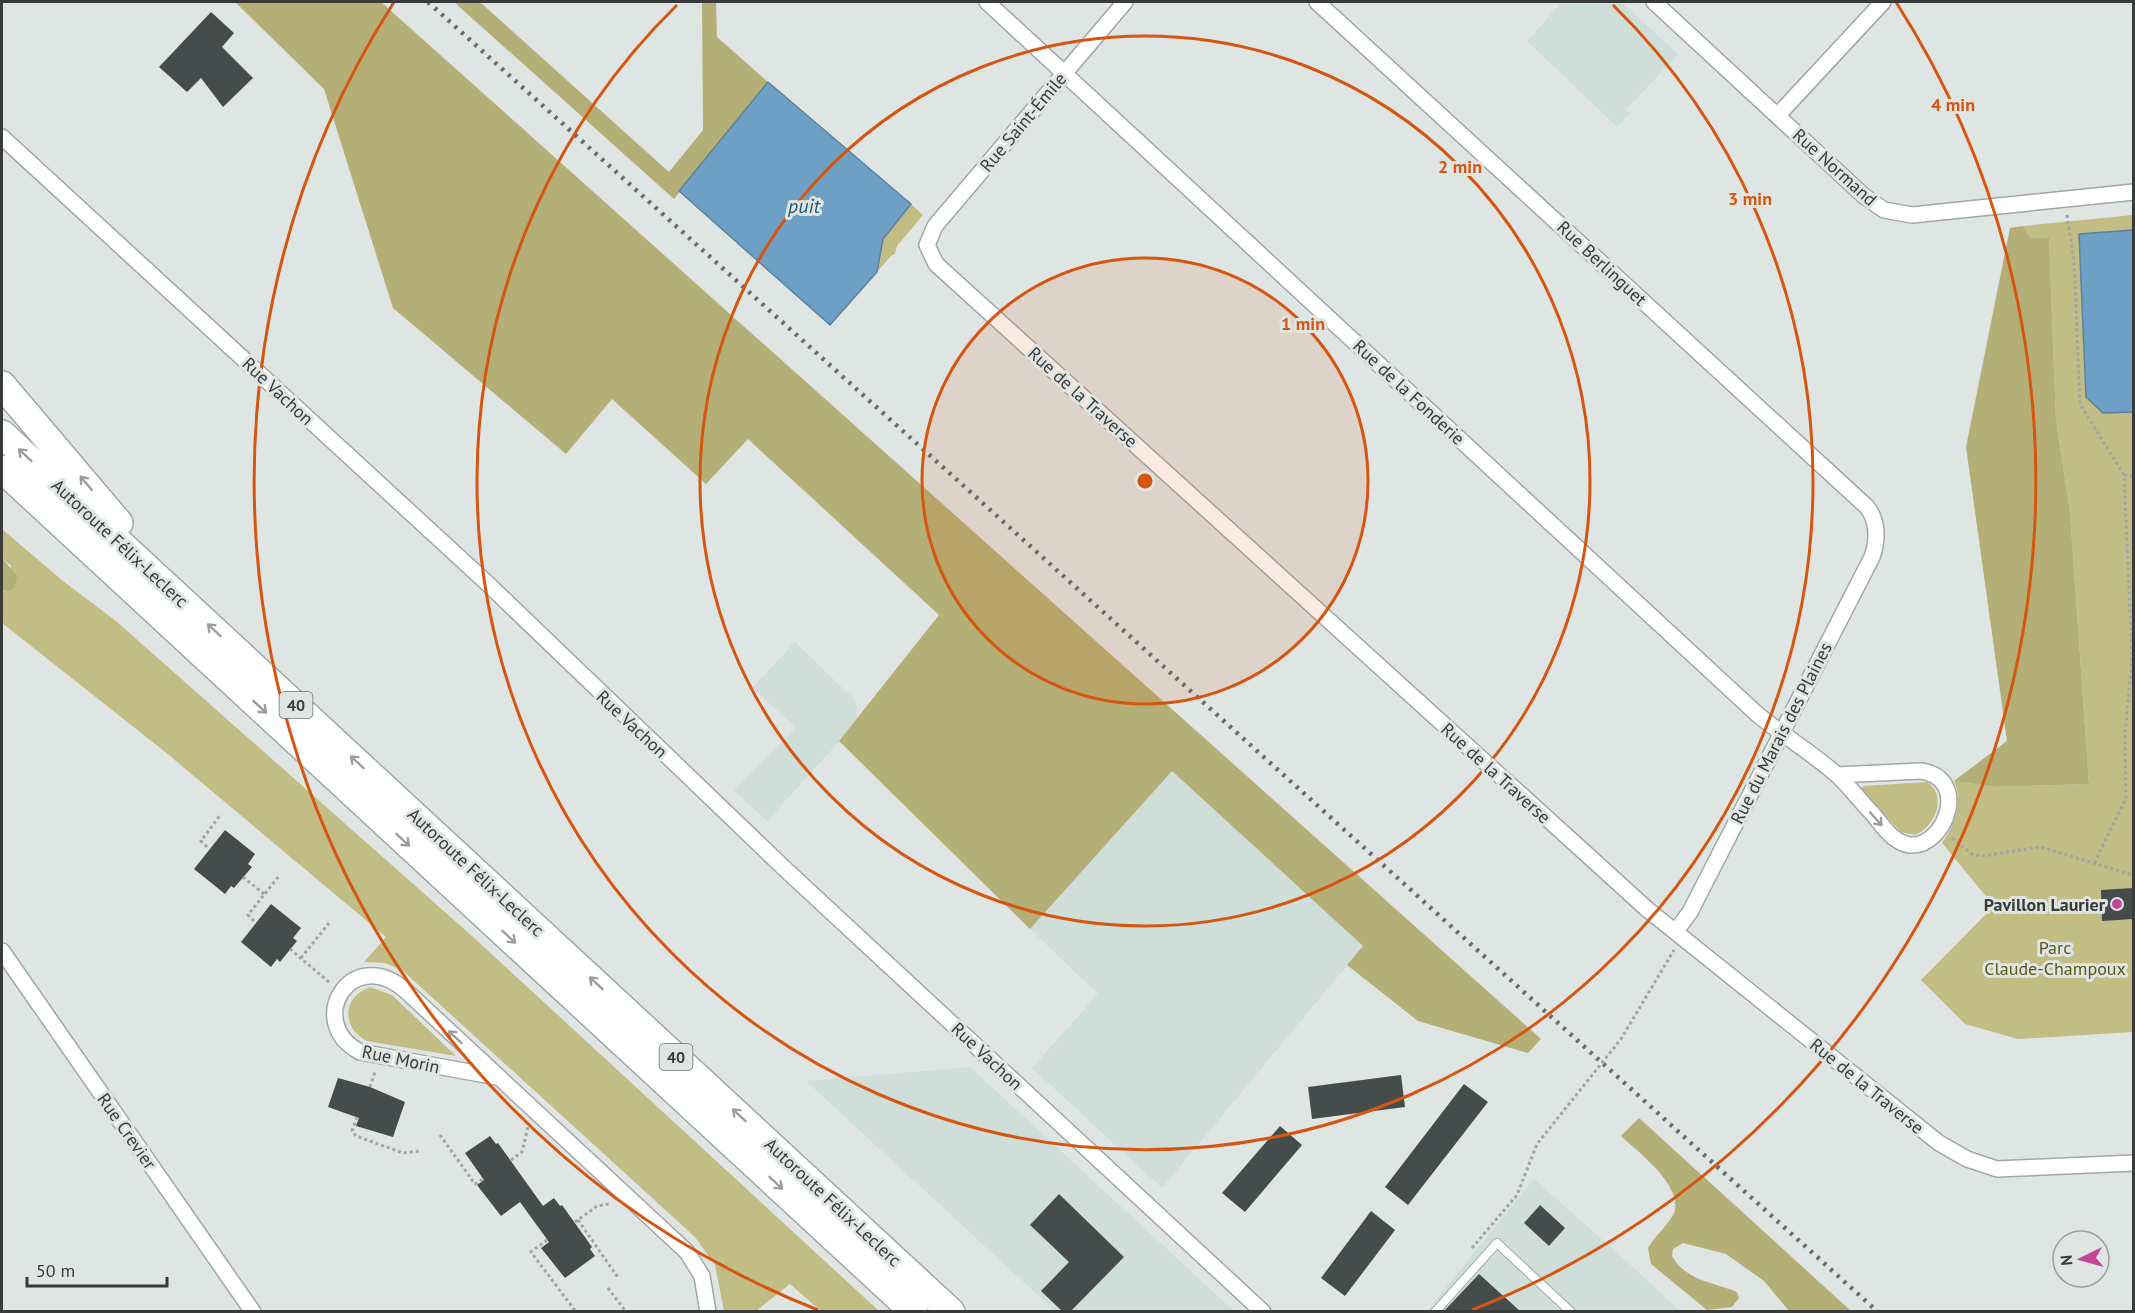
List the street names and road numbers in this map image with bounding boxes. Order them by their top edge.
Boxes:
street label: Rue Saint-Émile [975,68,1071,176]
street label: Rue Normand [1788,123,1882,211]
street label: Rue Berlinguet [1552,216,1652,310]
street label: Rue de la Fonderie [1348,334,1470,450]
street label: Rue de la Traverse [1023,342,1143,452]
street label: Rue Vachon [237,352,319,430]
street label: Autoroute Félix-Leclerc [47,474,193,612]
street label: Rue du Marais des Plaines [1725,638,1837,828]
street label: Rue Vachon [591,685,673,763]
road number: 40 [280,692,312,718]
street label: Rue de la Traverse [1436,718,1556,828]
street label: Autoroute Félix-Leclerc [403,803,549,941]
street label: Rue Vachon [946,1017,1028,1095]
street label: Rue de la Traverse [1805,1033,1929,1139]
street label: Rue Morin [360,1040,442,1078]
road number: 40 [660,1044,692,1070]
street label: Rue Crevier [92,1088,162,1174]
street label: Autoroute Félix-Leclerc [760,1133,906,1271]

